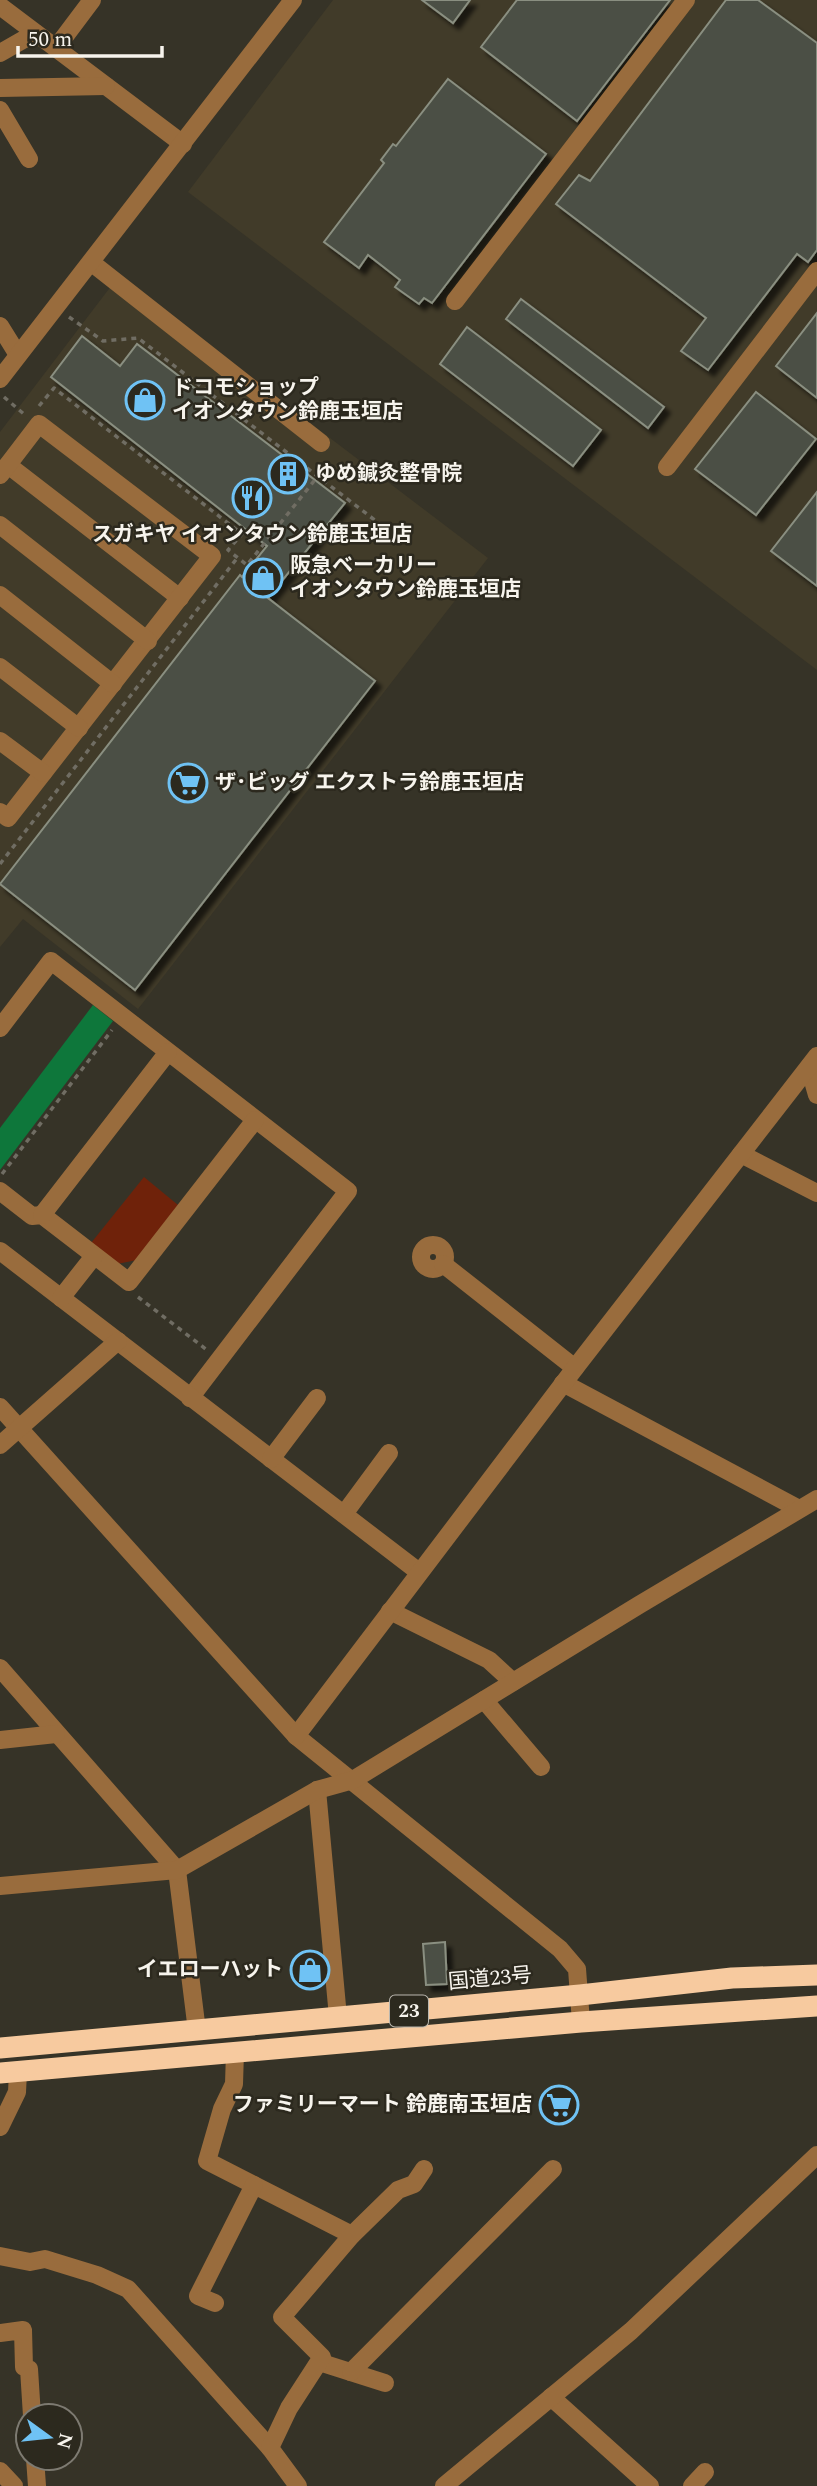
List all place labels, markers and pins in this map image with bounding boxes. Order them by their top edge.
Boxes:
place label: ドコモショップ イオンタウン鈴鹿玉垣店 [172,372,403,428]
shop icon: ドコモショップ イオンタウン鈴鹿玉垣店 [124,379,166,421]
building icon: ゆめ鍼灸整骨院 [267,453,309,495]
place label: ゆめ鍼灸整骨院 [315,458,462,490]
restaurant icon: スガキヤ イオンタウン鈴鹿玉垣店 [231,477,273,519]
place label: スガキヤ イオンタウン鈴鹿玉垣店 [92,519,412,551]
place label: 阪急ベーカリー イオンタウン鈴鹿玉垣店 [290,550,521,606]
shop icon: 阪急ベーカリー イオンタウン鈴鹿玉垣店 [242,557,284,599]
supermarket icon: ザ･ビッグ エクストラ鈴鹿玉垣店 [167,762,209,804]
place label: ザ･ビッグ エクストラ鈴鹿玉垣店 [215,767,524,799]
shop icon: イエローハット [289,1949,331,1991]
place label: イエローハット [137,1954,283,1986]
supermarket icon: ファミリーマート 鈴鹿南玉垣店 [538,2084,580,2126]
place label: ファミリーマート 鈴鹿南玉垣店 [233,2089,532,2121]

